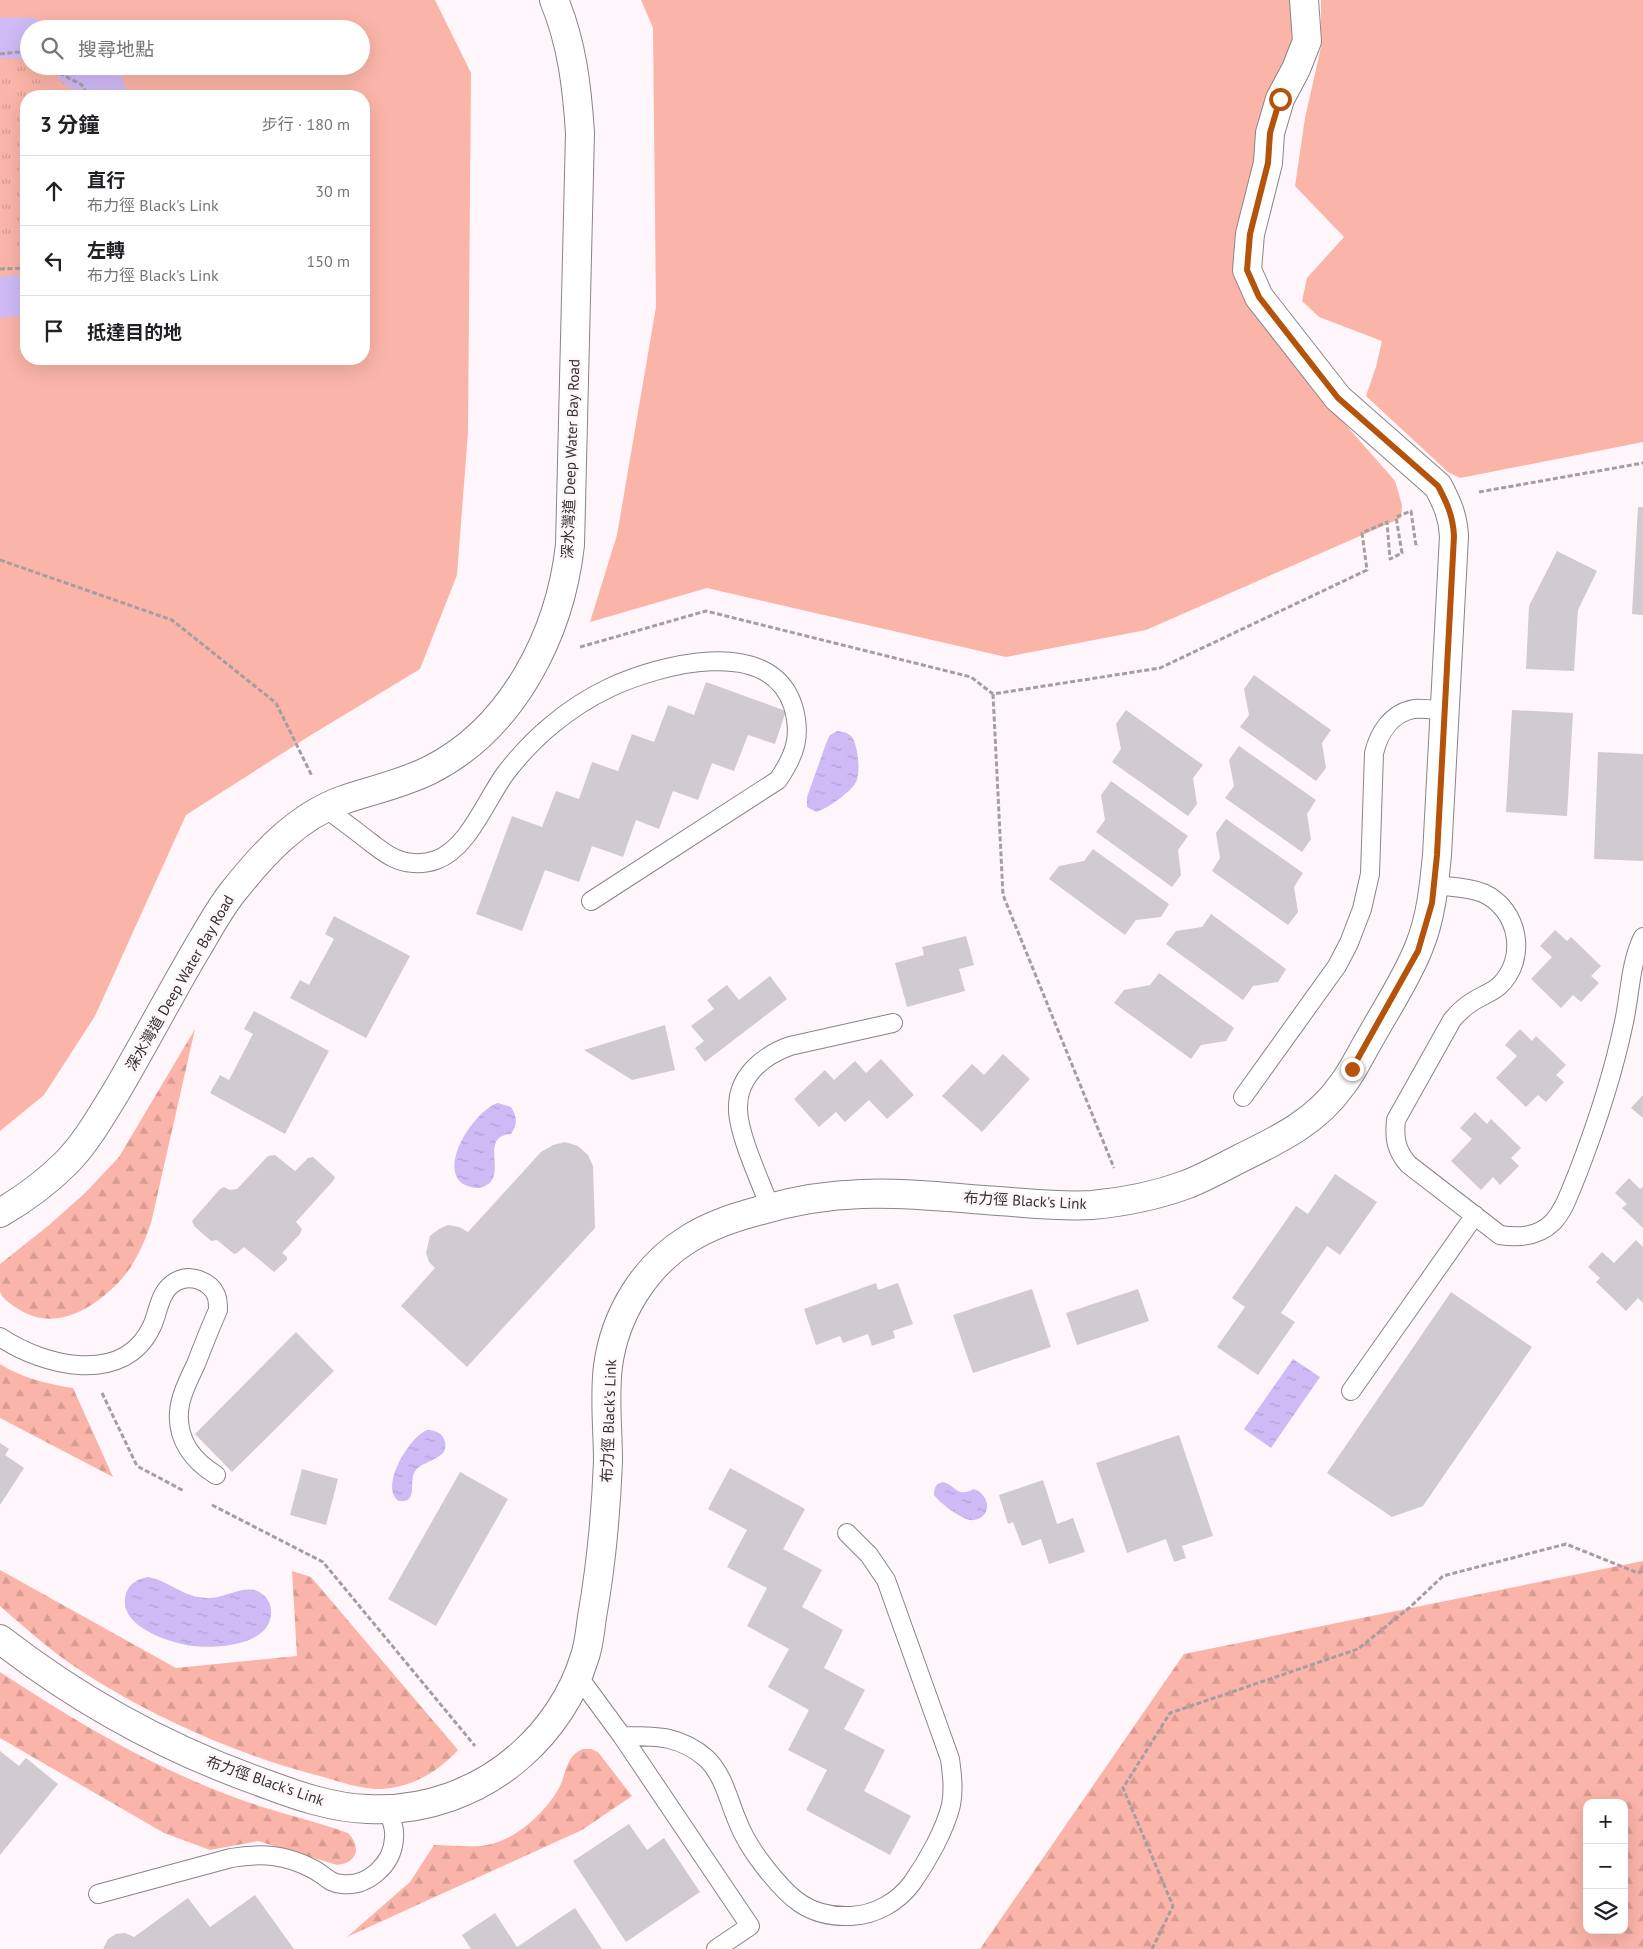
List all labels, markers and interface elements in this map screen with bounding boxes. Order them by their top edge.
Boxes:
search box [20,20,370,75]
icon: search [38,34,66,62]
text: 搜尋地點 [78,37,154,61]
route start [1269,88,1292,111]
text: 3 分鐘 [40,111,99,138]
text: 步行 · 180 m [262,114,350,134]
text: 直行 [87,168,125,192]
icon: ahead [40,177,68,205]
text: 30 m [315,181,350,201]
text: 布力徑 Black's Link [87,195,219,215]
text: 左轉 [87,238,125,262]
icon: left [40,247,68,275]
text: 150 m [307,251,350,271]
text: 布力徑 Black's Link [87,265,219,285]
icon: arrive [40,317,68,345]
text: 抵達目的地 [87,320,182,344]
street label: 深水灣道 Deep Water Bay Road [558,359,583,559]
street label: 深水灣道 Deep Water Bay Road [121,891,238,1074]
route end [1341,1058,1364,1081]
street label: 布力徑 Black's Link [963,1188,1088,1213]
street label: 布力徑 Black's Link [597,1358,620,1483]
street label: 布力徑 Black's Link [204,1751,327,1810]
map controls [1583,1799,1628,1934]
button: + [1583,1799,1628,1844]
button: − [1583,1844,1628,1889]
button: layers [1583,1889,1628,1934]

